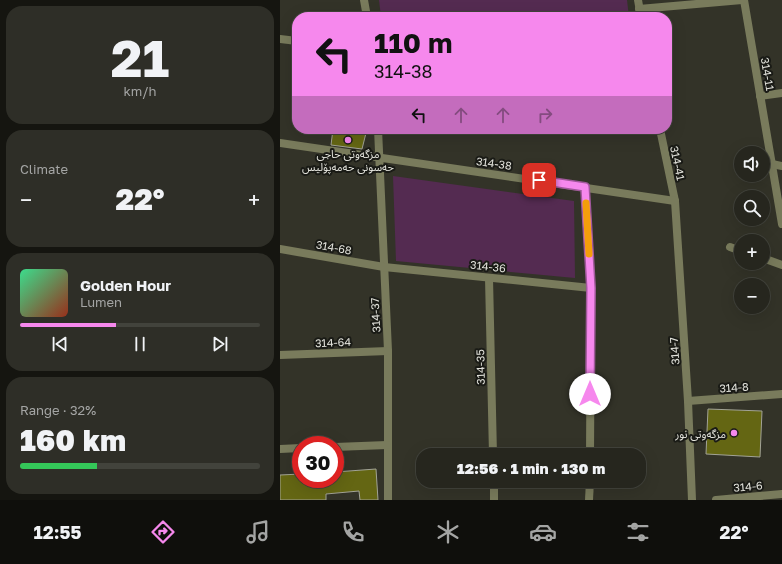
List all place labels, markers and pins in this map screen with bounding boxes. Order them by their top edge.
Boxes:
marker: مزگەوتی حاجی حەسونی حەمەپۆلیس [343,135,353,145]
place label: مزگەوتی حاجی حەسونی حەمەپۆلیس [302,147,394,175]
pin [522,163,556,197]
place label: مزگەوتی نور [674,427,726,441]
marker: مزگەوتی نور [729,428,739,438]

